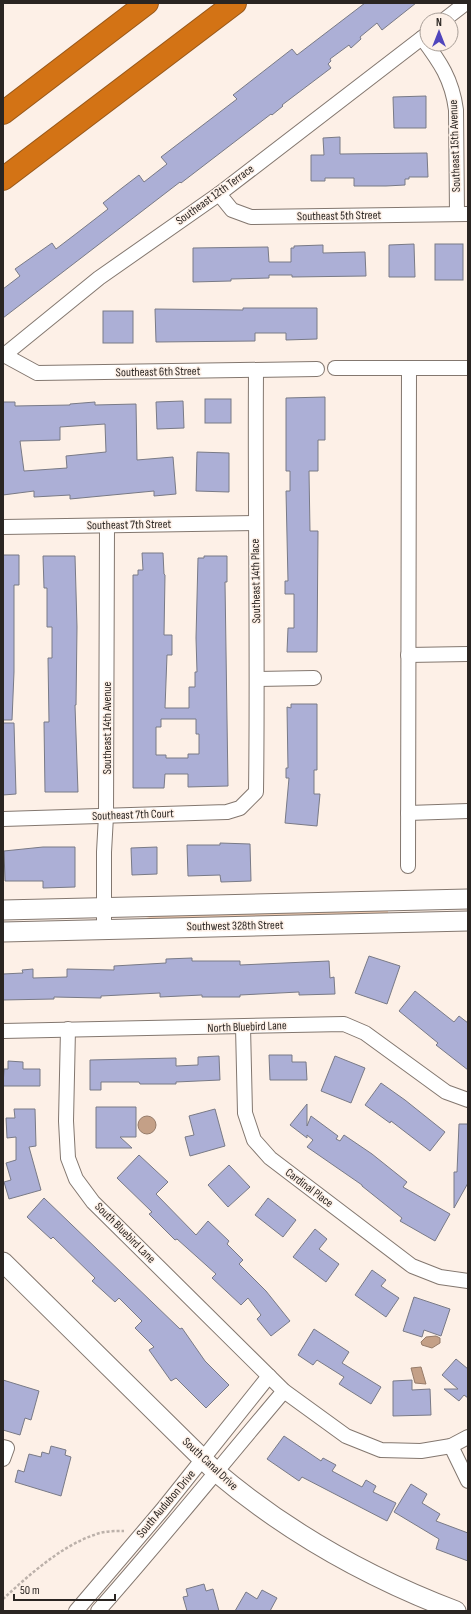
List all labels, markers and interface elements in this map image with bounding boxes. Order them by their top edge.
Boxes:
north arrow [419,12,459,52]
text: N [436,16,442,29]
street label: Southeast 15th Avenue [446,99,464,192]
street label: Southeast 12th Terrace [173,161,257,228]
street label: Southeast 5th Street [297,208,382,224]
street label: Southeast 6th Street [116,364,201,380]
street label: Southeast 7th Street [87,517,172,533]
street label: Southeast 14th Place [248,538,264,623]
street label: Southeast 14th Avenue [100,682,115,774]
street label: Southeast 7th Court [92,806,174,824]
street label: Southwest 328th Street [187,918,284,934]
street label: North Bluebird Lane [207,1018,287,1036]
street label: Cardinal Place [282,1165,336,1211]
street label: South Bluebird Lane [92,1200,159,1267]
street label: South Canal Drive [179,1434,241,1494]
street label: South Audubon Drive [133,1467,199,1541]
scale bar [14,1576,115,1602]
text: 50 m [20,1583,40,1598]

